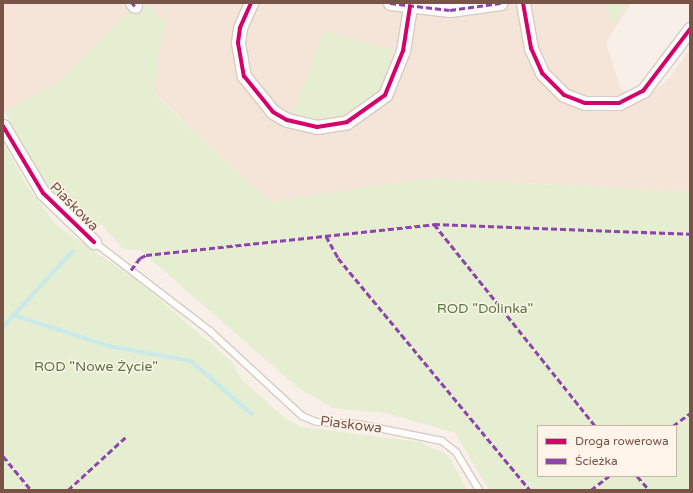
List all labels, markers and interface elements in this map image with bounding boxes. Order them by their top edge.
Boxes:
street label: Piaskowa [46,179,102,235]
park label: ROD "Dolinka" [437,301,533,317]
park label: ROD "Nowe Życie" [34,359,158,375]
street label: Piaskowa [319,413,383,437]
legend [537,425,677,477]
text: Droga rowerowa [575,434,669,448]
text: Ścieżka [575,454,618,468]

